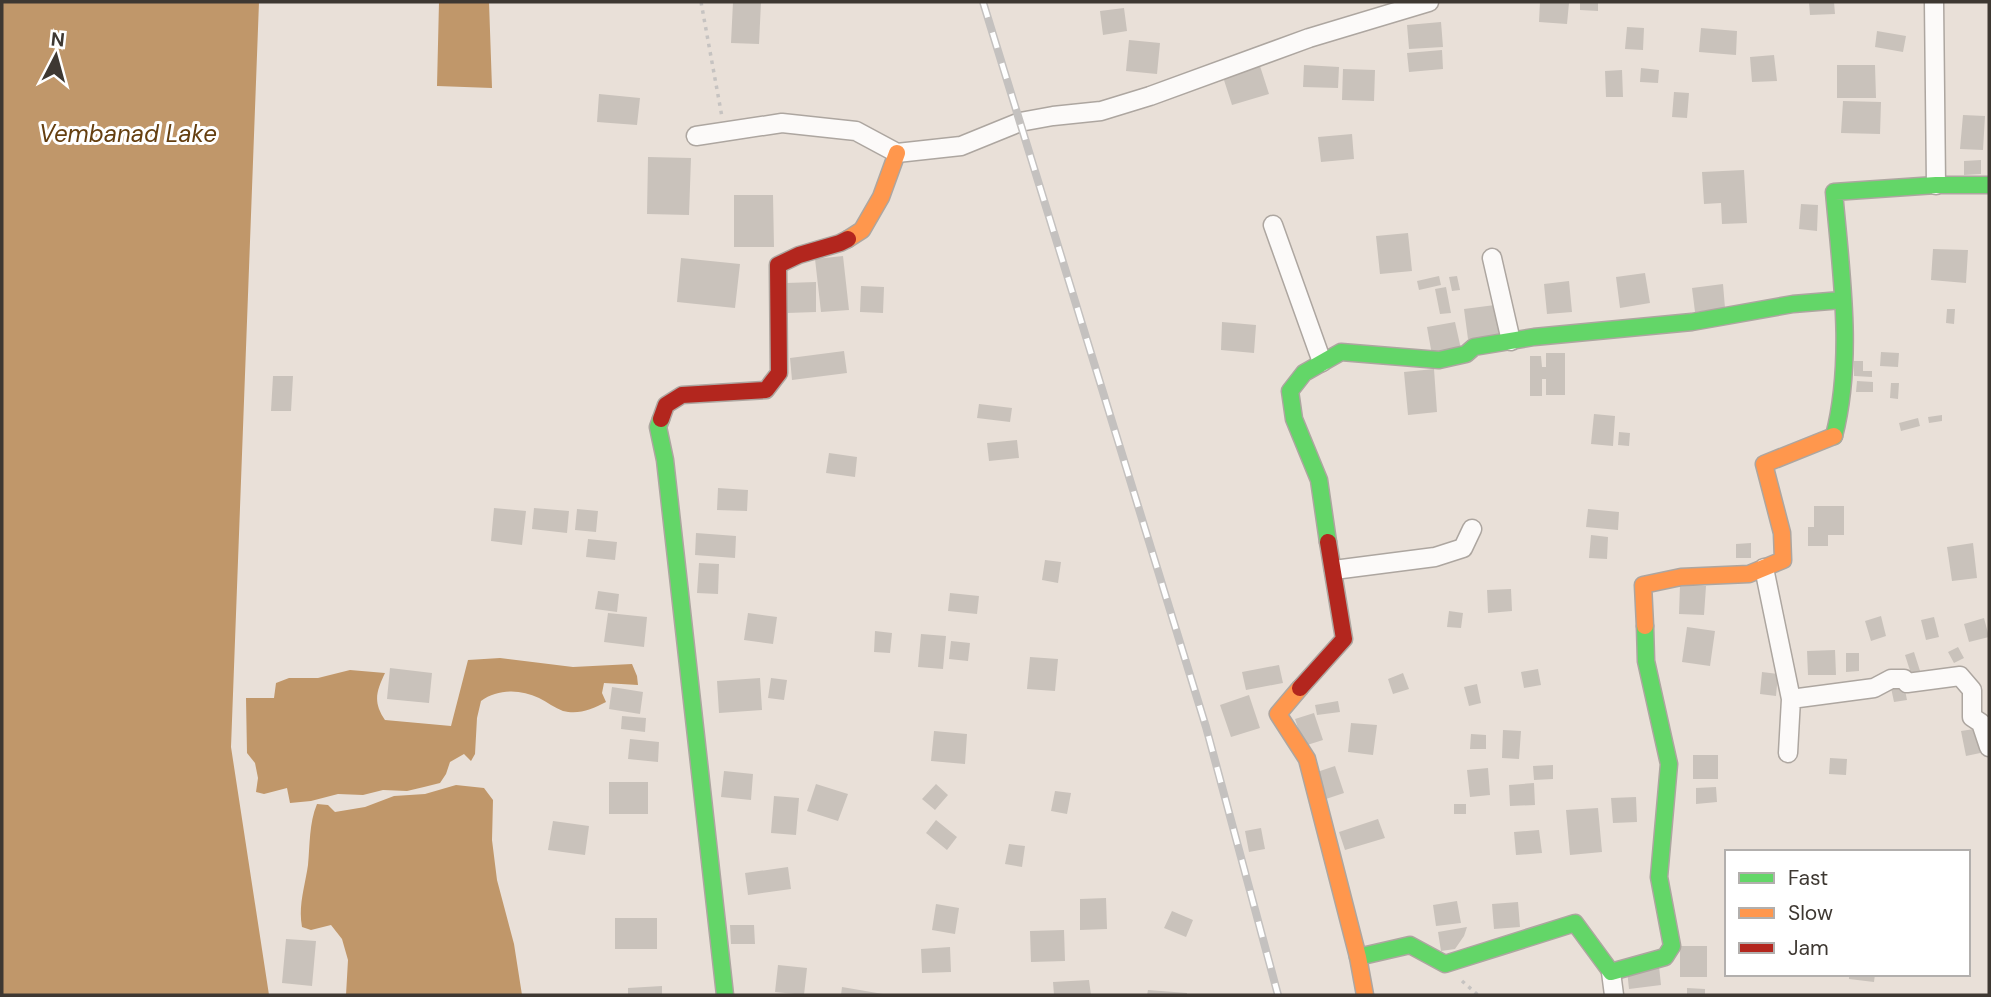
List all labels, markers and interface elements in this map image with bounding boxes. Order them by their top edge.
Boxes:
north arrow [21,21,91,91]
text: N [50,26,66,53]
water label: Vembanad Lake [39,118,217,149]
legend [1725,850,1970,976]
text: Fast [1788,864,1828,892]
text: Slow [1788,899,1833,927]
text: Jam [1788,934,1829,962]

